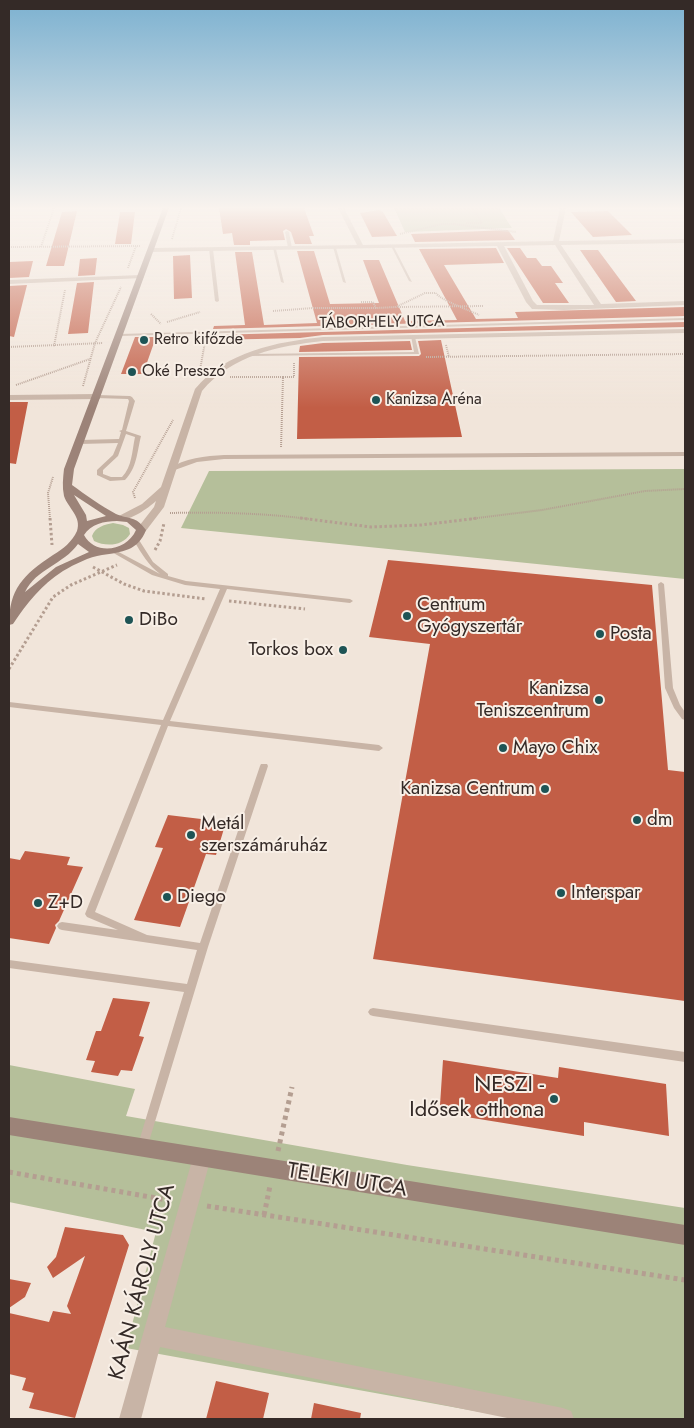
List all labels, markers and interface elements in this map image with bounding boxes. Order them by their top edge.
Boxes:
street label: TÁBORHELY UTCA [319,312,445,334]
place label: Retro kifőzde [154,330,243,350]
marker: Retro kifőzde [138,334,150,346]
place label: Oké Presszó [142,362,225,382]
marker: Oké Presszó [126,366,138,378]
place label: Kanizsa Aréna [386,390,482,410]
marker: Kanizsa Aréna [370,394,382,406]
place label: Centrum Gyógyszertár [417,594,522,638]
place label: DiBo [139,609,178,631]
marker: Centrum Gyógyszertár [401,610,413,622]
marker: DiBo [123,614,135,626]
place label: Posta [610,623,652,645]
marker: Posta [594,628,606,640]
place label: Torkos box [248,639,333,661]
marker: Torkos box [337,644,349,656]
place label: Kanizsa Teniszcentrum [477,678,589,722]
marker: Kanizsa Teniszcentrum [593,694,605,706]
place label: Mayo Chix [513,737,597,759]
marker: Mayo Chix [497,742,509,754]
place label: Kanizsa Centrum [400,778,535,800]
marker: Kanizsa Centrum [539,783,551,795]
place label: dm [647,809,673,831]
place label: Metál szerszámáruház [201,813,327,857]
marker: dm [631,814,643,826]
marker: Metál szerszámáruház [185,829,197,841]
place label: Interspar [571,882,641,904]
place label: Diego [177,886,226,908]
marker: Interspar [555,887,567,899]
marker: Diego [161,891,173,903]
place label: Z+D [48,892,83,914]
marker: Z+D [32,897,44,909]
place label: NESZI - Idősek otthona [409,1073,544,1124]
marker: NESZI - Idősek otthona [548,1093,560,1105]
street label: TELEKI UTCA [285,1159,409,1203]
street label: KAÁN KÁROLY UTCA [104,1181,182,1383]

